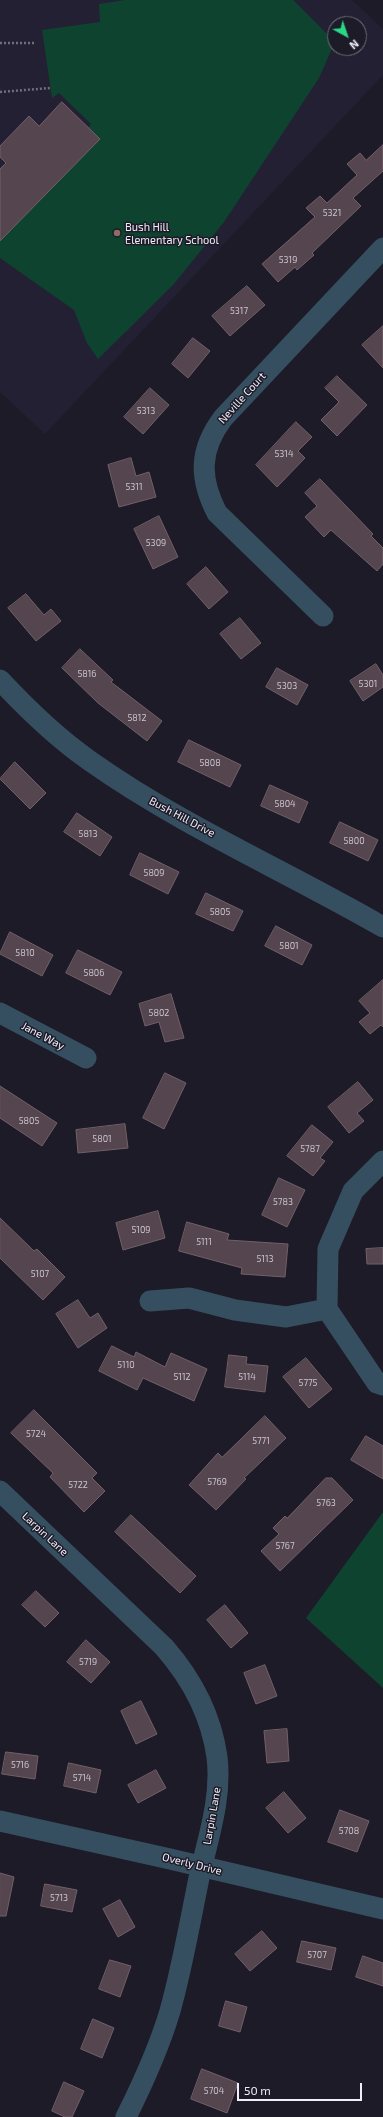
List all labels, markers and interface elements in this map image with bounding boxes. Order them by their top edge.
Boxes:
north arrow [327,16,367,56]
text: N [347,37,362,52]
house number: 5321 [323,208,341,218]
place label: Bush Hill Elementary School [125,220,219,246]
marker: Bush Hill Elementary School [112,228,122,238]
house number: 5319 [279,255,297,265]
house number: 5317 [230,306,248,316]
street label: Neville Court [216,370,268,426]
house number: 5313 [137,406,155,416]
house number: 5314 [275,449,293,459]
house number: 5311 [126,482,142,492]
house number: 5309 [146,538,166,548]
house number: 5816 [77,669,97,679]
house number: 5301 [359,679,377,689]
house number: 5303 [277,681,297,691]
house number: 5812 [128,713,146,723]
house number: 5808 [199,758,221,768]
street label: Bush Hill Drive [147,794,217,840]
house number: 5804 [274,799,296,809]
house number: 5813 [79,829,97,839]
house number: 5800 [343,836,365,846]
house number: 5809 [144,868,164,878]
house number: 5805 [210,907,230,917]
house number: 5801 [279,941,299,951]
house number: 5810 [15,948,35,958]
house number: 5806 [84,968,104,978]
house number: 5802 [149,1008,169,1018]
street label: Jane Way [19,1019,67,1053]
house number: 5805 [19,1116,39,1126]
house number: 5801 [92,1134,112,1144]
house number: 5787 [300,1144,320,1154]
house number: 5783 [273,1197,293,1207]
house number: 5109 [132,1225,150,1235]
house number: 5111 [196,1237,212,1247]
house number: 5113 [257,1254,273,1264]
house number: 5107 [31,1269,49,1279]
house number: 5110 [117,1360,135,1370]
house number: 5112 [173,1372,191,1382]
house number: 5114 [238,1372,256,1382]
house number: 5775 [299,1378,317,1388]
house number: 5724 [26,1429,46,1439]
house number: 5771 [252,1436,270,1446]
house number: 5769 [207,1477,227,1487]
house number: 5722 [68,1480,88,1490]
house number: 5763 [316,1498,336,1508]
street label: Larpin Lane [19,1509,71,1559]
house number: 5767 [275,1541,295,1551]
house number: 5719 [79,1657,97,1667]
house number: 5716 [11,1760,29,1770]
house number: 5714 [73,1773,91,1783]
street label: Larpin Lane [200,1786,224,1846]
house number: 5708 [339,1826,359,1836]
street label: Overly Drive [161,1850,223,1878]
house number: 5713 [50,1893,68,1903]
house number: 5707 [307,1950,327,1960]
scale bar [239,2075,364,2101]
text: 50 m [244,2083,271,2097]
house number: 5704 [204,2086,224,2096]

